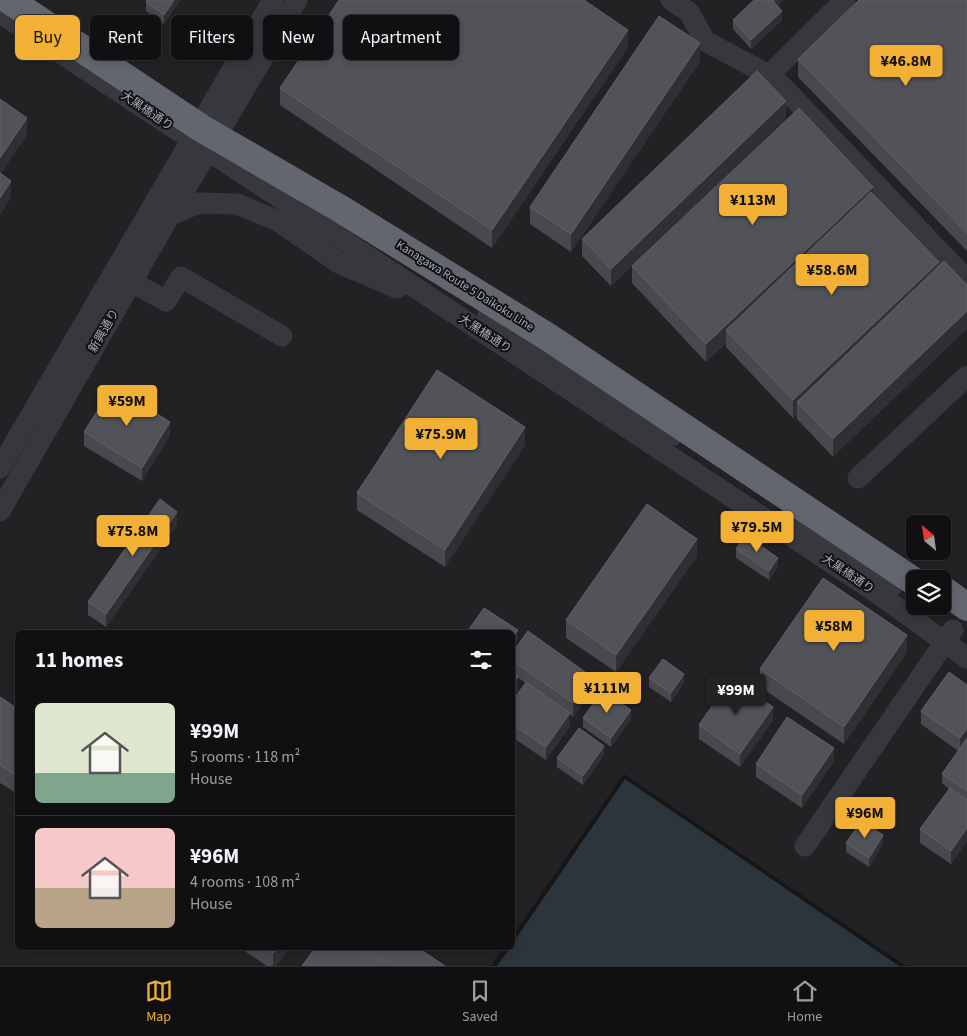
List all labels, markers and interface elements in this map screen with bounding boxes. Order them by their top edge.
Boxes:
chip: Buy [15,15,80,60]
chip: Rent [90,15,161,60]
chip: Filters [171,15,253,60]
chip: New [263,15,333,60]
chip: Apartment [343,15,459,60]
pin: ¥46.8M [865,44,947,87]
text: ¥46.8M [881,50,931,72]
street label: 大黒橋通り [117,87,177,135]
pin: ¥113M [718,184,788,226]
text: ¥113M [730,189,776,211]
street label: Kanagawa Route 5 Daikoku Line [393,237,537,335]
pin: ¥58.6M [791,254,873,296]
text: ¥58.6M [807,259,857,281]
street label: 新興通り [85,306,123,356]
street label: 大黒橋通り [455,311,515,357]
pin: ¥59M [97,384,157,427]
text: ¥59M [108,390,146,412]
pin: ¥75.9M [400,418,482,460]
text: ¥75.9M [416,423,466,445]
pin: ¥79.5M [716,510,798,553]
pin: ¥75.8M [92,514,174,557]
north arrow [906,515,951,560]
map controls [906,515,951,615]
text: ¥79.5M [732,516,782,538]
text: ¥75.8M [108,520,158,542]
street label: 大黒橋通り [818,550,878,598]
button: layers [906,570,951,615]
pin: ¥58M [804,610,864,652]
text: ¥58M [815,615,853,637]
text: 11 homes [35,645,123,675]
icon: filters [467,646,495,674]
pin: ¥111M [572,672,642,714]
pin: ¥99M [706,674,766,716]
text: ¥111M [584,677,630,699]
text: ¥99M [717,679,755,701]
text: ¥99M [190,716,239,746]
icon: home [75,723,135,783]
text: 5 rooms · 118 m² [190,746,300,768]
text: House [190,768,232,790]
pin: ¥96M [835,796,895,839]
text: ¥96M [846,802,884,824]
text: ¥96M [190,841,239,871]
icon: home [75,848,135,908]
text: 4 rooms · 108 m² [190,871,300,893]
text: House [190,893,232,915]
tab: Map [145,977,173,1027]
tab: Saved [462,977,498,1027]
tab: Home [787,977,822,1027]

